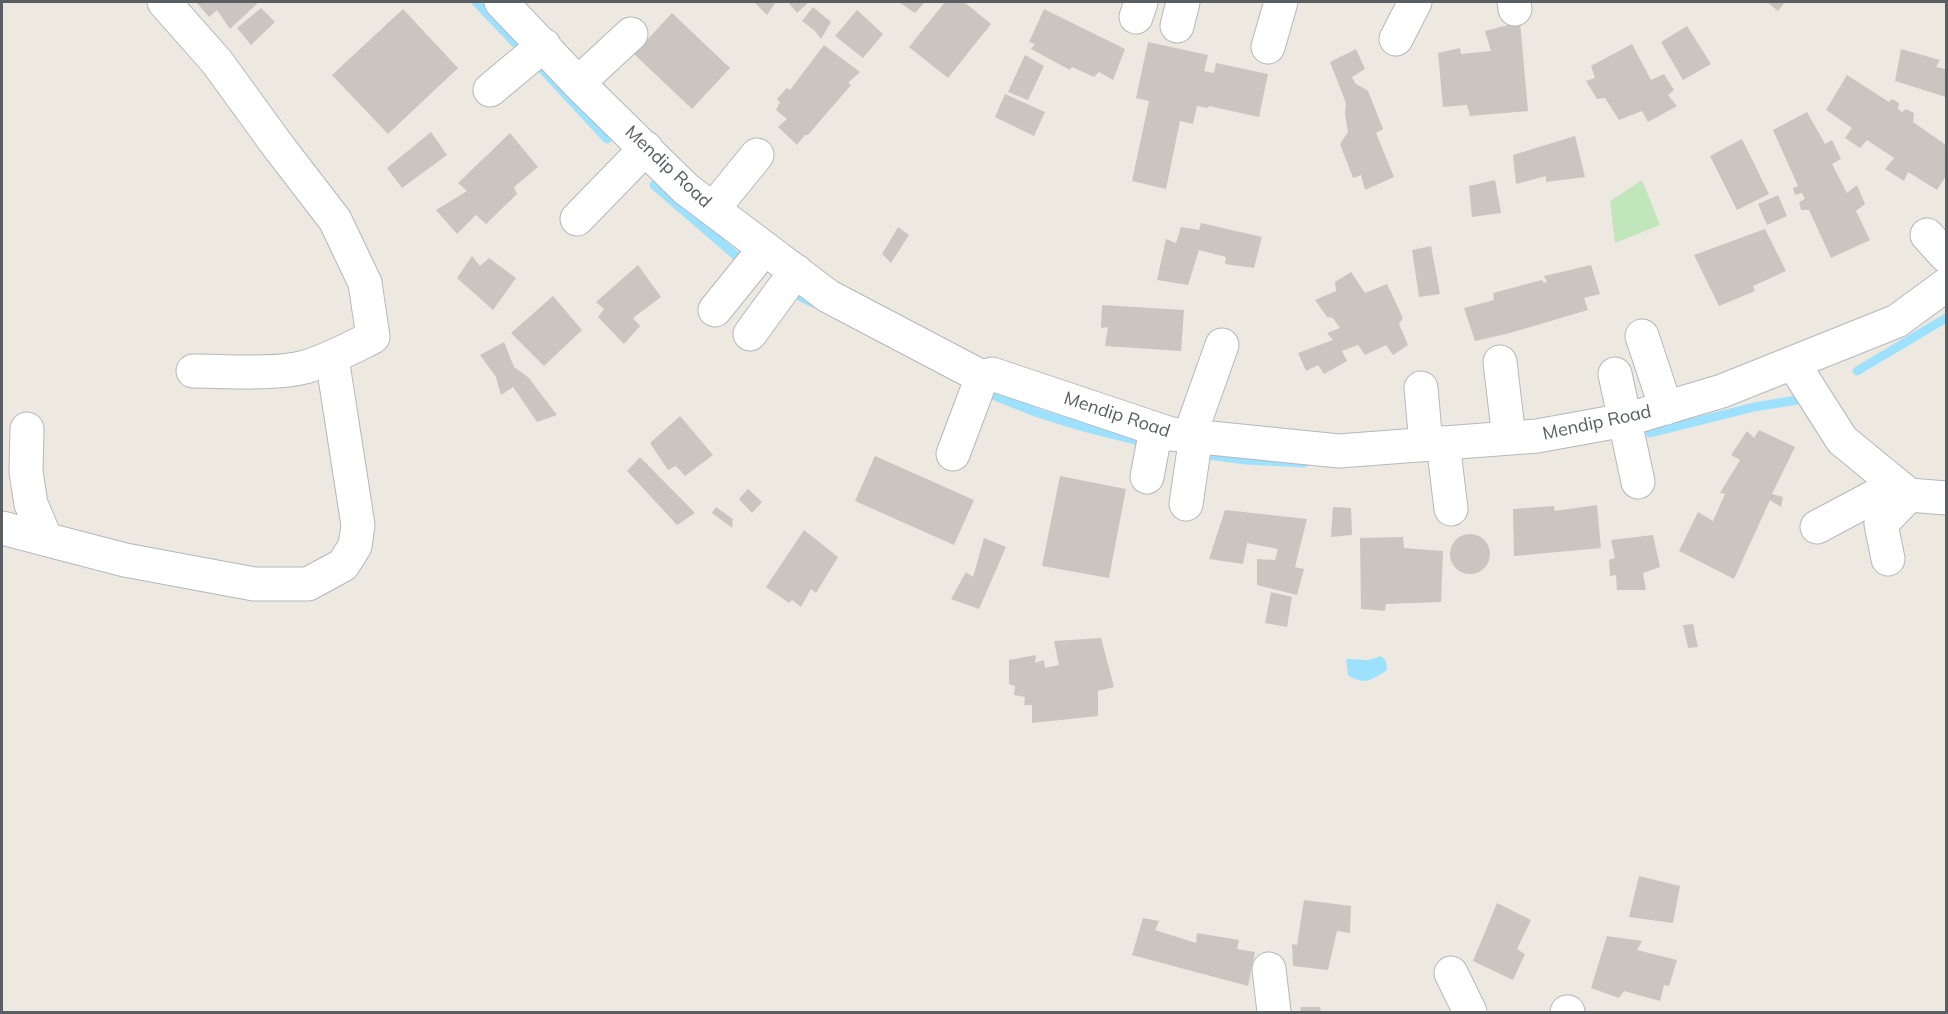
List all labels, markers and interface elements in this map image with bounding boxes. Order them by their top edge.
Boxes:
street label: Mendip Road [620,121,716,213]
street label: Mendip Road [1061,388,1173,442]
street label: Mendip Road [1541,401,1653,445]

